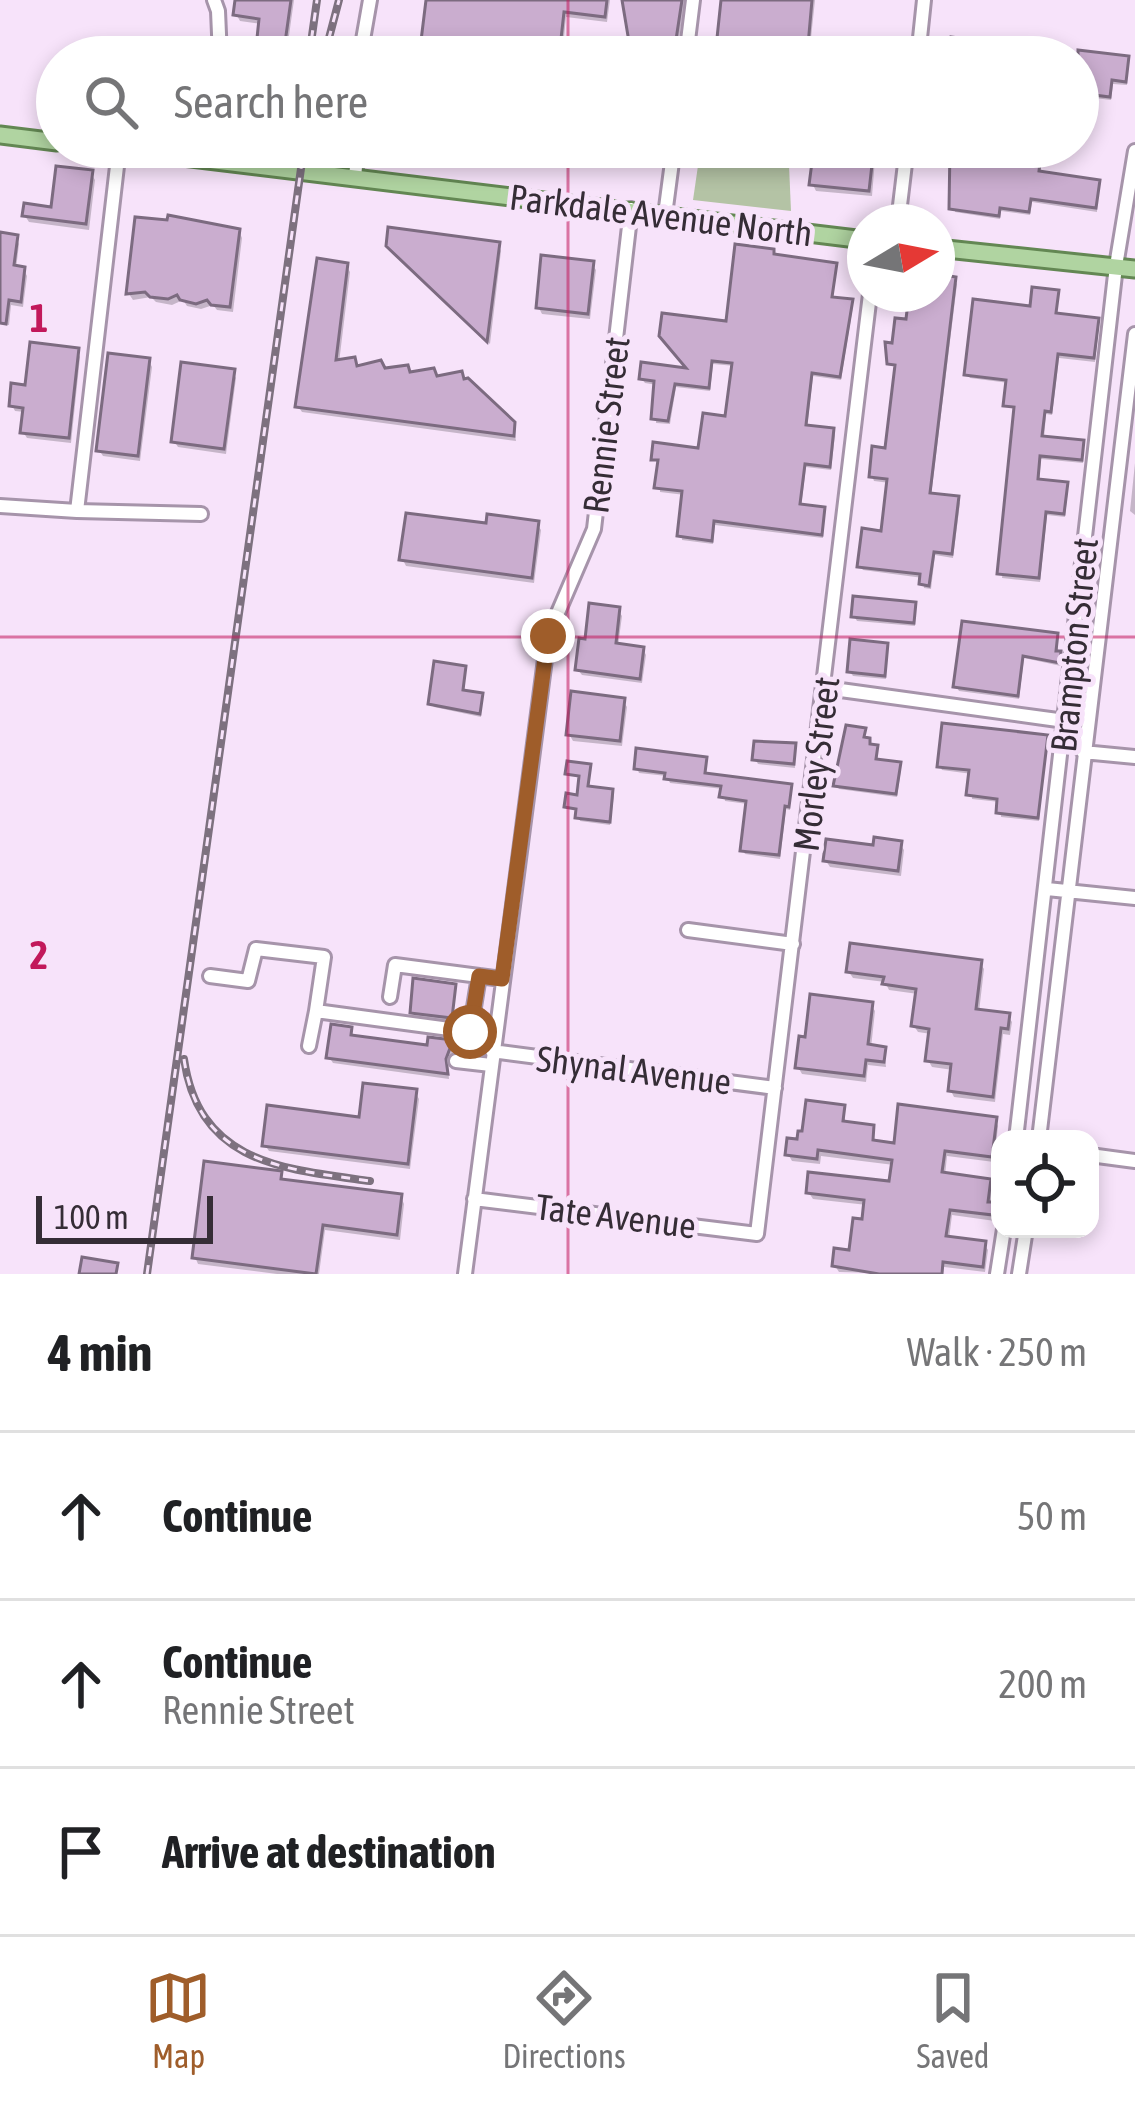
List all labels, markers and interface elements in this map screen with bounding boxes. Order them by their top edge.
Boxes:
search box [36,36,1099,168]
icon: search [78,69,144,135]
text: Search here [174,76,368,128]
street label: Parkdale Avenue North [507,176,815,254]
north arrow [847,204,955,312]
text: 1 [30,296,48,340]
street label: Rennie Street [574,334,638,516]
street label: Brampton Street [1042,536,1106,754]
route end [521,609,575,663]
street label: Morley Street [784,674,848,854]
text: 2 [30,933,48,977]
route start [443,1005,497,1059]
street label: Shynal Avenue [534,1037,734,1103]
map controls [991,1130,1099,1238]
button: locate [991,1130,1099,1238]
street label: Tate Avenue [534,1185,698,1247]
scale bar [36,1190,213,1243]
text: 100 m [54,1198,129,1236]
text: 4 min [48,1323,152,1382]
text: Walk · 250 m [907,1330,1087,1374]
icon: ahead [48,1483,114,1549]
text: Continue [162,1490,313,1542]
text: 50 m [1017,1494,1087,1538]
text: Continue [162,1636,313,1688]
icon: ahead [48,1651,114,1717]
text: 200 m [999,1662,1087,1706]
text: Rennie Street [162,1688,355,1732]
icon: arrive [48,1819,114,1885]
text: Arrive at destination [162,1826,496,1878]
tab: Map [145,1965,211,2075]
tab: Directions [502,1965,626,2075]
tab: Saved [917,1965,989,2075]

